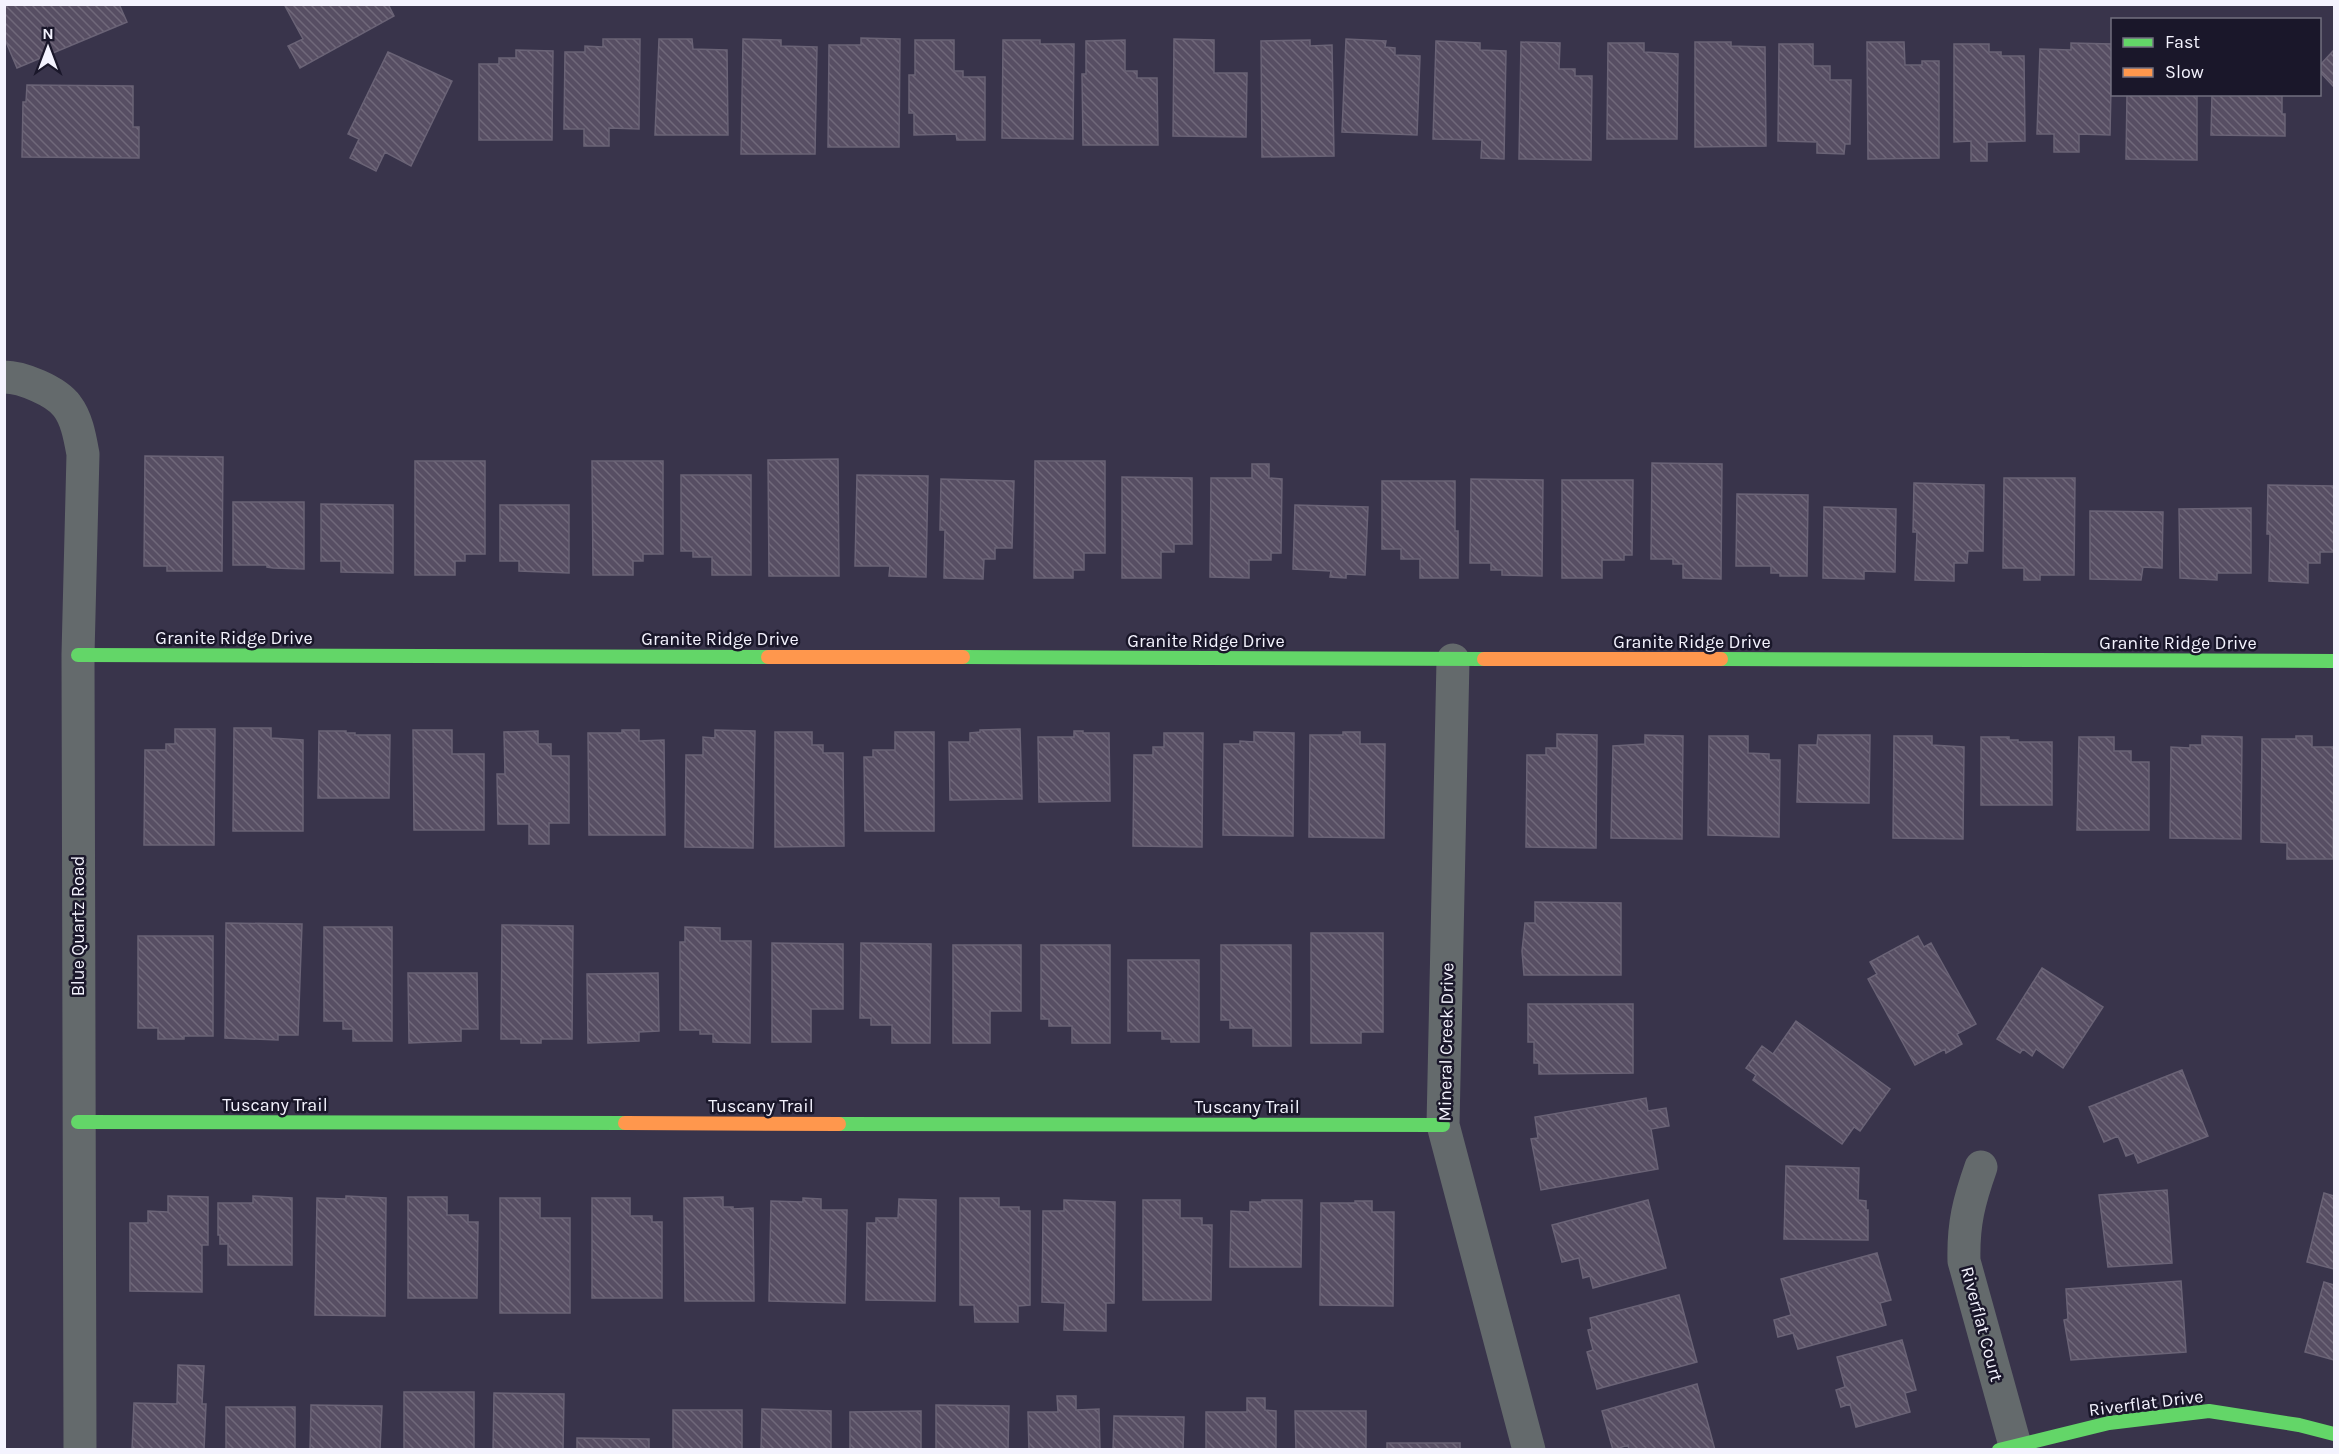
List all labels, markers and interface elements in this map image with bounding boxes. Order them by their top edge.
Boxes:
north arrow [18,18,78,78]
legend [2111,18,2321,96]
text: N [42,24,54,43]
text: Fast [2165,31,2200,53]
text: Slow [2165,61,2204,83]
street label: Granite Ridge Drive [155,627,313,649]
street label: Granite Ridge Drive [641,628,799,650]
street label: Granite Ridge Drive [1127,630,1285,652]
street label: Granite Ridge Drive [1613,631,1771,653]
street label: Granite Ridge Drive [2099,632,2257,654]
street label: Blue Quartz Road [67,856,89,996]
street label: Mineral Creek Drive [1434,962,1458,1122]
street label: Tuscany Trail [222,1094,328,1116]
street label: Tuscany Trail [708,1095,814,1117]
street label: Tuscany Trail [1194,1096,1300,1118]
street label: Riverflat Court [1956,1264,2008,1384]
street label: Riverflat Drive [2087,1385,2205,1421]

